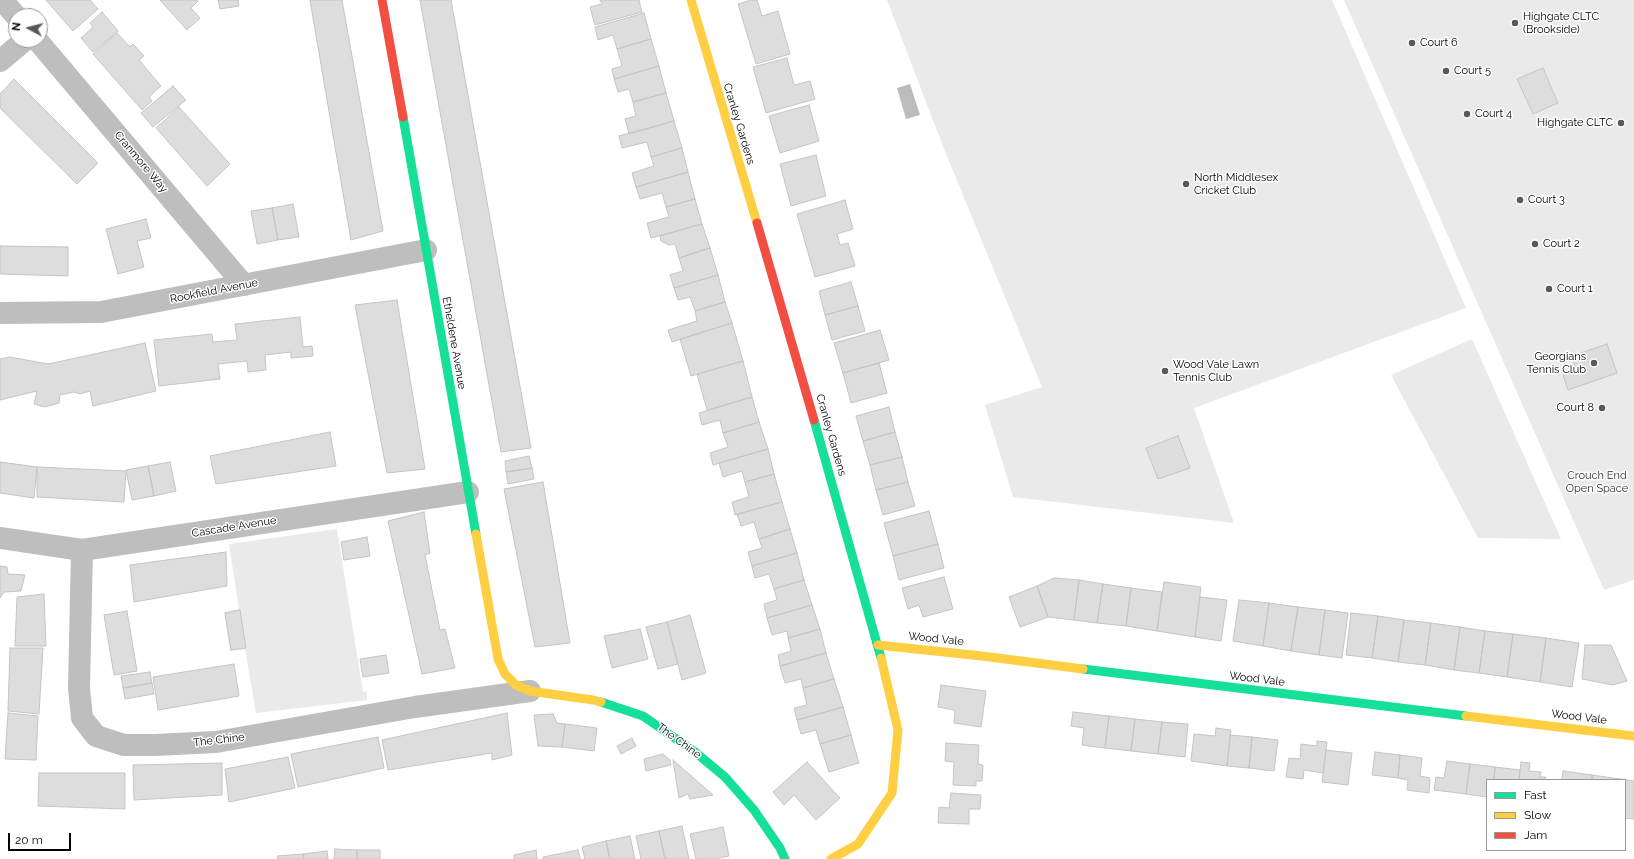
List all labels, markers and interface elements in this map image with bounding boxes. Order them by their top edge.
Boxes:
north arrow [8,8,48,48]
place label: Highgate CLTC (Brookside) [1523,10,1599,36]
marker: Highgate CLTC (Brookside) [1510,18,1520,28]
text: N [10,22,24,32]
place label: Court 6 [1420,36,1458,50]
marker: Court 6 [1407,38,1417,48]
place label: Court 5 [1454,64,1491,78]
marker: Court 5 [1441,66,1451,76]
street label: Cranley Gardens [720,82,758,166]
place label: Court 4 [1475,107,1512,121]
marker: Court 4 [1462,109,1472,119]
place label: Highgate CLTC [1537,116,1613,130]
marker: Highgate CLTC [1616,118,1626,128]
street label: Cranmore Way [111,129,171,195]
place label: North Middlesex Cricket Club [1194,171,1278,197]
marker: North Middlesex Cricket Club [1181,179,1191,189]
place label: Court 3 [1528,193,1565,207]
marker: Court 3 [1515,195,1525,205]
place label: Court 2 [1543,237,1580,251]
marker: Court 2 [1530,239,1540,249]
street label: Rookfield Avenue [169,276,259,306]
place label: Court 1 [1557,282,1593,296]
marker: Court 1 [1544,284,1554,294]
street label: Etheldene Avenue [439,296,469,390]
place label: Georgians Tennis Club [1527,350,1586,376]
place label: Wood Vale Lawn Tennis Club [1173,358,1259,384]
marker: Georgians Tennis Club [1589,358,1599,368]
marker: Wood Vale Lawn Tennis Club [1160,366,1170,376]
street label: Cranley Gardens [813,393,849,477]
place label: Court 8 [1557,401,1594,415]
marker: Court 8 [1597,403,1607,413]
park label: Crouch End Open Space [1566,469,1628,495]
street label: Cascade Avenue [191,514,277,540]
street label: Wood Vale [908,630,964,648]
street label: Wood Vale [1228,669,1286,689]
street label: Wood Vale [1550,707,1608,727]
street label: The Chine [654,720,704,762]
street label: The Chine [193,730,245,750]
legend [1486,779,1626,851]
text: Fast [1524,788,1547,802]
text: Slow [1524,808,1551,822]
scale bar [10,825,73,851]
text: Jam [1524,828,1547,842]
text: 20 m [15,833,43,847]

